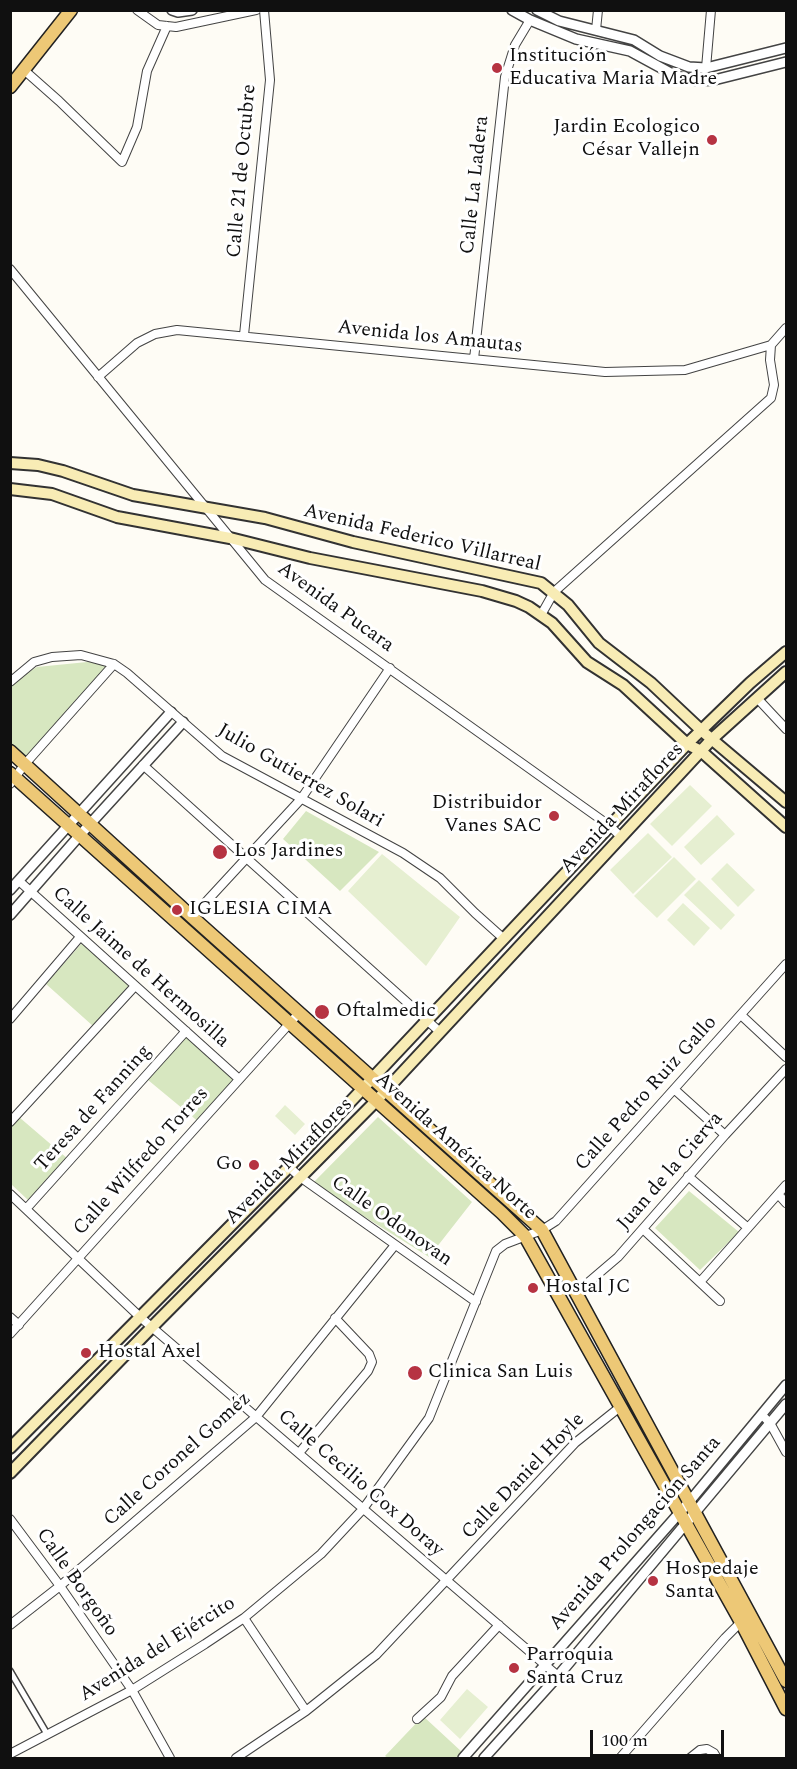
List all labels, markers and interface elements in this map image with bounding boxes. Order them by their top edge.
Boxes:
place label: Institución Educativa Maria Madre [509,45,717,92]
marker: Institución Educativa Maria Madre [490,61,504,75]
street label: Calle 21 de Octubre [223,83,263,259]
street label: Calle La Ladera [457,114,495,256]
place label: Jardin Ecologico César Vallejn [553,116,700,163]
marker: Jardin Ecologico César Vallejn [705,133,719,147]
street label: Avenida los Amautas [336,316,524,360]
street label: Avenida Federico Villarreal [301,500,543,578]
street label: Avenida Pucara [272,558,398,658]
street label: Julio Gutierrez Solari [212,720,388,834]
street label: Avenida Miraflores [556,739,690,879]
place label: Distribuidor Vanes SAC [432,792,542,839]
marker: Distribuidor Vanes SAC [547,809,561,823]
place label: Los Jardines [234,840,343,864]
marker: Los Jardines [211,843,229,861]
street label: Calle Jaime de Hermosilla [47,882,233,1054]
place label: IGLESIA CIMA [189,898,333,922]
marker: IGLESIA CIMA [170,903,184,917]
place label: Oftalmedic [336,1000,436,1024]
marker: Oftalmedic [313,1003,331,1021]
street label: Calle Pedro Ruiz Gallo [571,1011,723,1177]
street label: Teresa de Fanning [31,1041,157,1177]
street label: Avenida América Norte [369,1068,541,1226]
street label: Calle Wilfredo Torres [69,1083,215,1241]
street label: Avenida Miraflores [221,1093,359,1231]
street label: Juan de la Cierva [613,1108,729,1236]
place label: Go [216,1153,242,1177]
marker: Go [247,1158,261,1172]
street label: Calle Odonovan [326,1171,456,1273]
place label: Hostal JC [545,1276,630,1300]
marker: Hostal JC [526,1281,540,1295]
place label: Hostal Axel [98,1341,201,1365]
marker: Hostal Axel [79,1346,93,1360]
place label: Clinica San Luis [428,1361,573,1385]
marker: Clinica San Luis [406,1364,424,1382]
street label: Calle Coronel Goméz [100,1388,256,1532]
street label: Calle Cecilio Cox Doray [272,1405,448,1563]
street label: Calle Daniel Hoyle [458,1409,590,1545]
street label: Avenida Prolongación Santa [545,1432,727,1636]
street label: Calle Borgoño [30,1524,122,1642]
place label: Hospedaje Santa [665,1558,759,1605]
marker: Hospedaje Santa [646,1574,660,1588]
street label: Avenida del Ejército [75,1592,241,1708]
place label: Parroquia Santa Cruz [526,1644,624,1691]
marker: Parroquia Santa Cruz [507,1661,521,1675]
scale bar [593,1718,726,1756]
text: 100 m [601,1727,648,1754]

